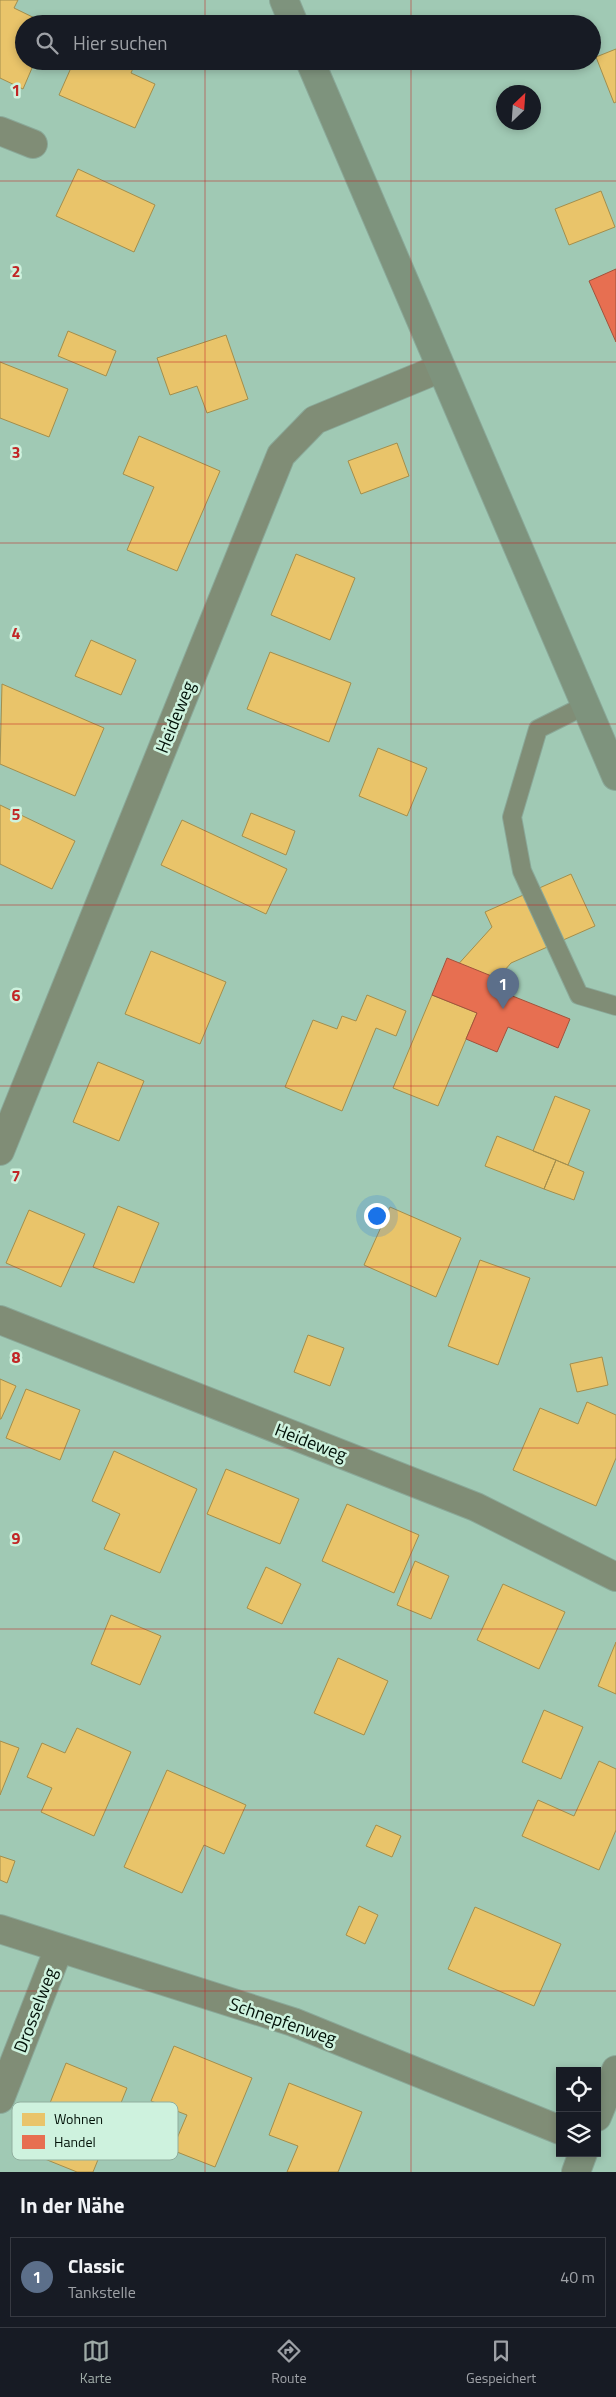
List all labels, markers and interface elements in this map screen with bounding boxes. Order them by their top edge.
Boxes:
search box [15,15,601,70]
text: Hier suchen [73,28,168,57]
icon: search [33,29,61,57]
text: 1 [12,78,20,102]
north arrow [496,85,541,130]
text: 2 [12,259,20,283]
text: 3 [12,440,20,464]
text: 4 [12,621,21,645]
street label: Heideweg [148,677,202,757]
text: 5 [12,802,21,826]
pin: 1 [487,968,519,1009]
text: 6 [12,983,21,1007]
text: 7 [12,1164,20,1188]
your location [364,1203,390,1229]
text: 8 [12,1345,21,1369]
street label: Heideweg [271,1416,351,1468]
text: 9 [12,1526,21,1550]
street label: Drosselweg [6,1964,64,2056]
street label: Schnepfenweg [226,1990,340,2052]
map controls [556,2067,601,2157]
button: locate [556,2067,601,2112]
legend [12,2102,178,2160]
text: Wohnen [54,2108,103,2129]
button: layers [556,2112,601,2157]
text: Handel [54,2131,96,2152]
text: In der Nähe [20,2189,125,2221]
text: Classic [68,2251,124,2280]
text: 1 [33,2265,41,2289]
text: 40 m [560,2265,595,2289]
text: Tankstelle [68,2280,136,2304]
tab: Karte [80,2337,112,2388]
tab: Route [271,2337,306,2388]
tab: Gespeichert [466,2337,536,2388]

